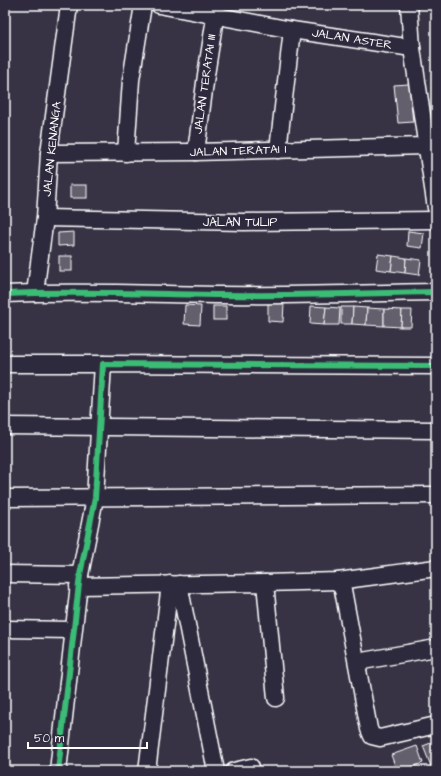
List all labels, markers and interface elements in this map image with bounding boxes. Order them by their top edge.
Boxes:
street label: JALAN ASTER [311,24,393,54]
street label: JALAN TERATAI III [190,33,220,135]
street label: JALAN KENANGA [39,100,65,197]
street label: JALAN TERATAI I [189,141,287,161]
street label: JALAN TULIP [203,214,278,231]
scale bar [28,724,147,750]
text: 50 m [34,730,65,747]

